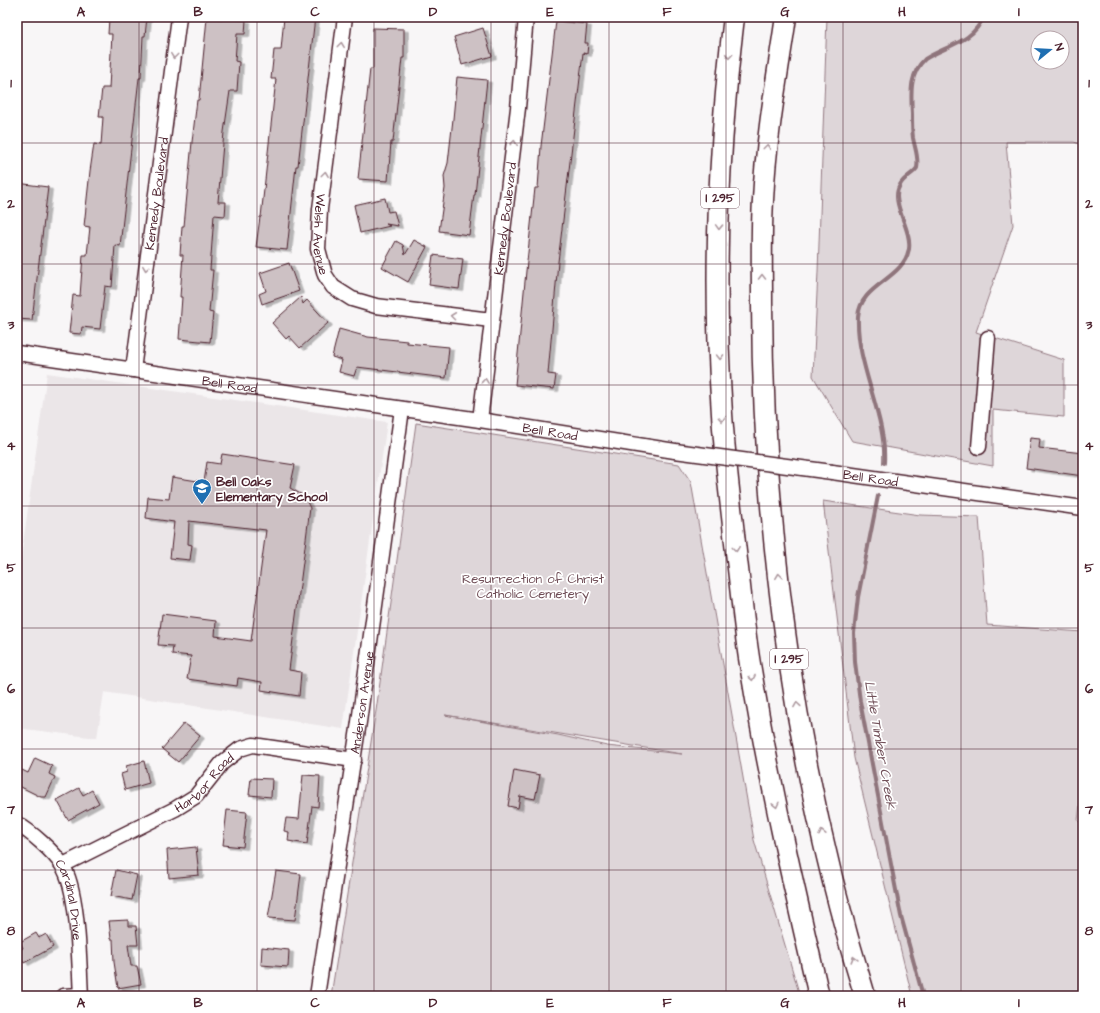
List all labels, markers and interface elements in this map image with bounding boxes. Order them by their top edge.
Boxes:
text: A [77,3,86,21]
text: B [193,3,203,21]
text: C [310,3,320,21]
text: D [429,3,438,21]
text: E [546,3,554,21]
text: F [662,3,672,21]
text: G [780,3,790,21]
text: H [898,3,906,21]
text: I [1018,3,1020,21]
north arrow [1030,30,1070,70]
text: N [1051,41,1067,53]
one-way arrow [337,42,346,48]
one-way arrow [169,53,178,59]
one-way arrow [725,53,734,59]
text: 1 [10,74,12,92]
text: 1 [1088,74,1090,92]
street label: Kennedy Boulevard [141,136,173,251]
one-way arrow [509,140,518,146]
one-way arrow [763,144,772,150]
street label: Kennedy Boulevard [490,161,521,276]
one-way arrow [320,170,329,177]
road number: I 295 [701,188,739,208]
street label: Welsh Avenue [308,192,333,277]
text: 2 [6,195,15,213]
text: 2 [1084,195,1093,213]
one-way arrow [715,224,724,230]
one-way arrow [142,265,151,271]
one-way arrow [758,274,766,280]
one-way arrow [450,311,456,320]
text: 3 [7,316,15,334]
text: 3 [1085,316,1093,334]
one-way arrow [716,354,724,360]
street label: Bell Road [201,372,259,398]
one-way arrow [480,378,489,384]
one-way arrow [718,416,727,422]
street label: Bell Road [521,419,579,445]
text: 4 [7,437,16,455]
text: 4 [1085,437,1094,455]
street label: Bell Road [842,466,900,491]
place label: Bell Oaks Elementary School [216,473,328,507]
school or university icon: Bell Oaks Elementary School [191,477,213,505]
one-way arrow [731,546,740,552]
text: 5 [6,559,16,577]
text: 5 [1084,559,1094,577]
park label: Resurrection of Christ Catholic Cemetery [462,570,605,604]
one-way arrow [775,573,784,579]
road number: I 295 [770,649,808,669]
street label: Anderson Avenue [346,650,379,755]
one-way arrow [747,674,756,681]
water label: Little Timber Creek [859,679,901,812]
text: 6 [7,680,16,698]
text: 6 [1085,680,1094,698]
one-way arrow [793,702,802,708]
street label: Harbor Road [171,749,238,817]
text: 7 [6,801,16,819]
text: 7 [1084,801,1094,819]
one-way arrow [771,802,779,809]
one-way arrow [819,829,827,836]
street label: Cardinal Drive [50,856,86,941]
text: 8 [7,922,16,940]
text: 8 [1085,922,1094,940]
one-way arrow [850,955,859,962]
text: A [77,994,86,1012]
text: B [193,994,203,1012]
text: C [310,994,320,1012]
text: D [429,994,438,1012]
text: E [546,994,554,1012]
text: F [662,994,672,1012]
text: G [780,994,790,1012]
text: H [898,994,906,1012]
text: I [1018,994,1020,1012]

